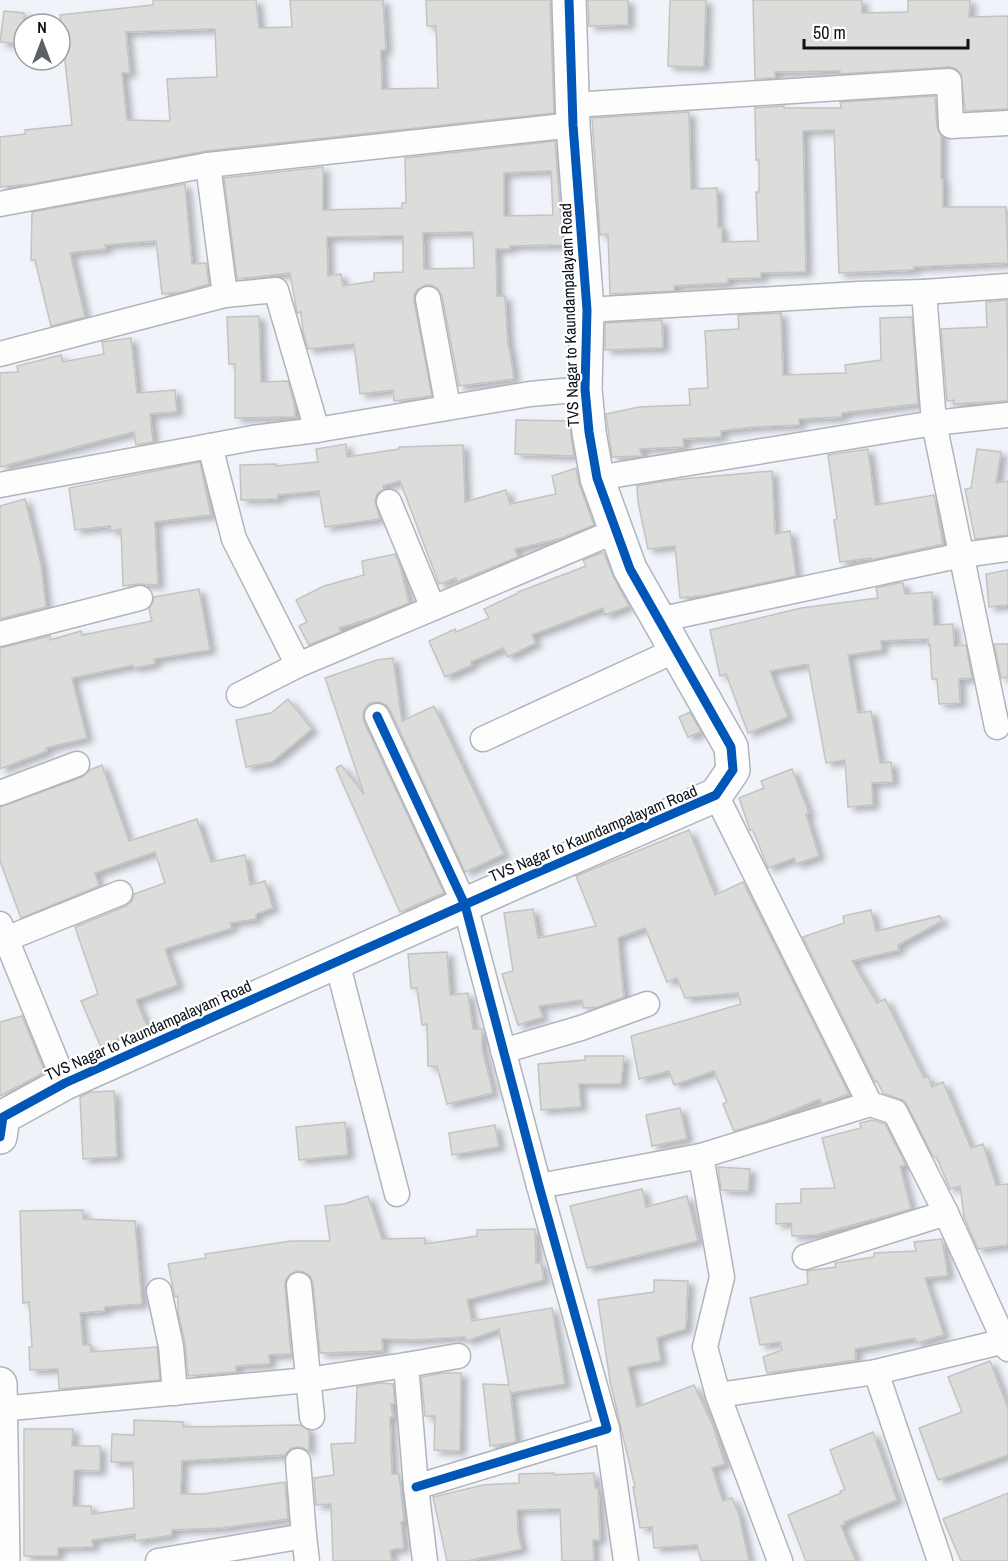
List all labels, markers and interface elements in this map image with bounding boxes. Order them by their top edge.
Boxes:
north arrow [12,12,72,72]
scale bar [804,12,968,50]
text: N [37,16,47,38]
text: 50 m [813,20,846,45]
street label: TVS Nagar to Kaundampalayam Road [554,203,584,427]
street label: TVS Nagar to Kaundampalayam Road [486,779,700,887]
street label: TVS Nagar to Kaundampalayam Road [41,974,255,1086]

